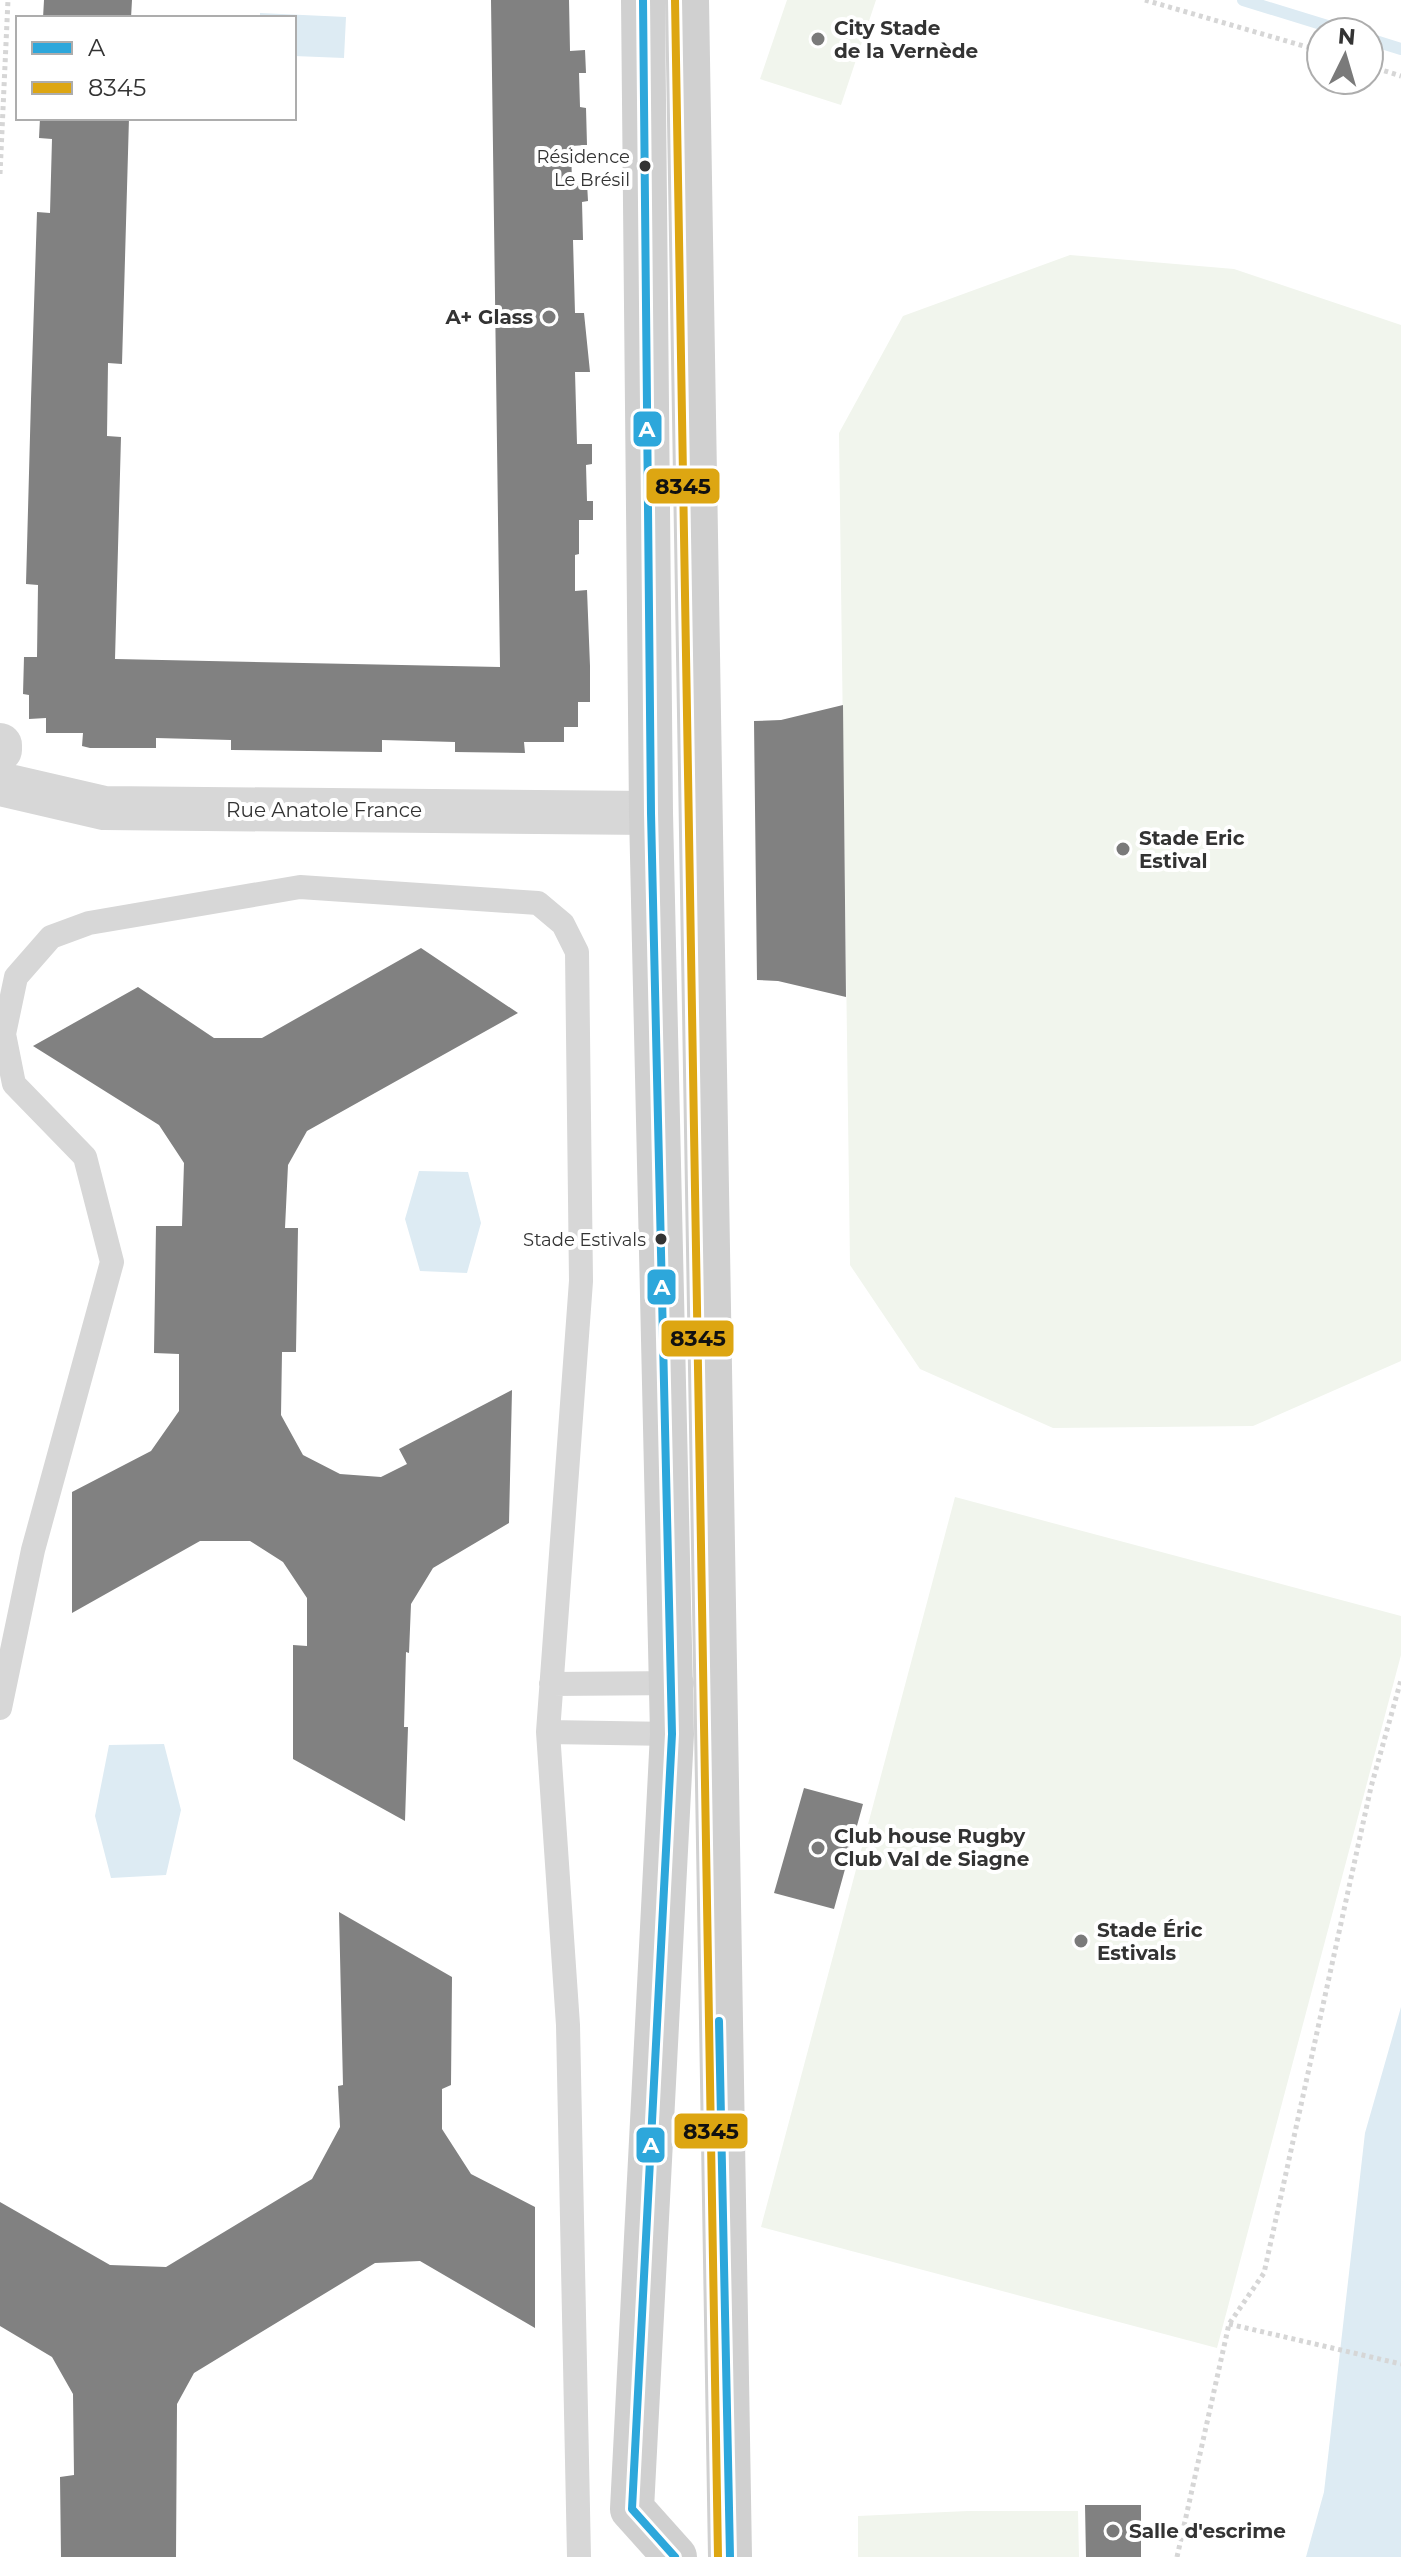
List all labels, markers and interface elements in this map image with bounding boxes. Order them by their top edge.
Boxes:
legend [16,16,296,120]
place label: City Stade de la Vernède [834,16,978,63]
north arrow [1305,16,1385,96]
text: N [1337,22,1357,51]
marker: City Stade de la Vernède [809,30,827,48]
text: A [88,33,106,62]
text: 8345 [88,73,146,102]
place label: Résidence Le Brésil [536,146,630,191]
marker: Résidence Le Brésil [637,158,653,174]
place label: A+ Glass [444,305,533,329]
marker: A+ Glass [540,308,558,326]
line badge: A [632,410,663,448]
text: A [638,416,657,443]
line badge: 8345 [645,467,721,505]
text: 8345 [655,473,711,500]
street label: Rue Anatole France [226,798,422,822]
place label: Stade Eric Estival [1139,826,1245,873]
marker: Stade Eric Estival [1114,840,1132,858]
place label: Stade Estivals [523,1229,646,1251]
marker: Stade Estivals [653,1231,669,1247]
line badge: A [646,1268,677,1306]
text: A [653,1274,672,1301]
line badge: 8345 [660,1319,735,1358]
text: 8345 [670,1325,726,1352]
place label: Club house Rugby Club Val de Siagne [834,1824,1029,1871]
marker: Club house Rugby Club Val de Siagne [809,1839,827,1857]
place label: Stade Éric Estivals [1097,1918,1203,1965]
marker: Stade Éric Estivals [1072,1932,1090,1950]
line badge: 8345 [673,2112,749,2150]
text: 8345 [683,2118,739,2145]
line badge: A [635,2126,666,2164]
text: A [642,2132,661,2159]
place label: Salle d'escrime [1129,2519,1286,2543]
marker: Salle d'escrime [1104,2522,1122,2540]

